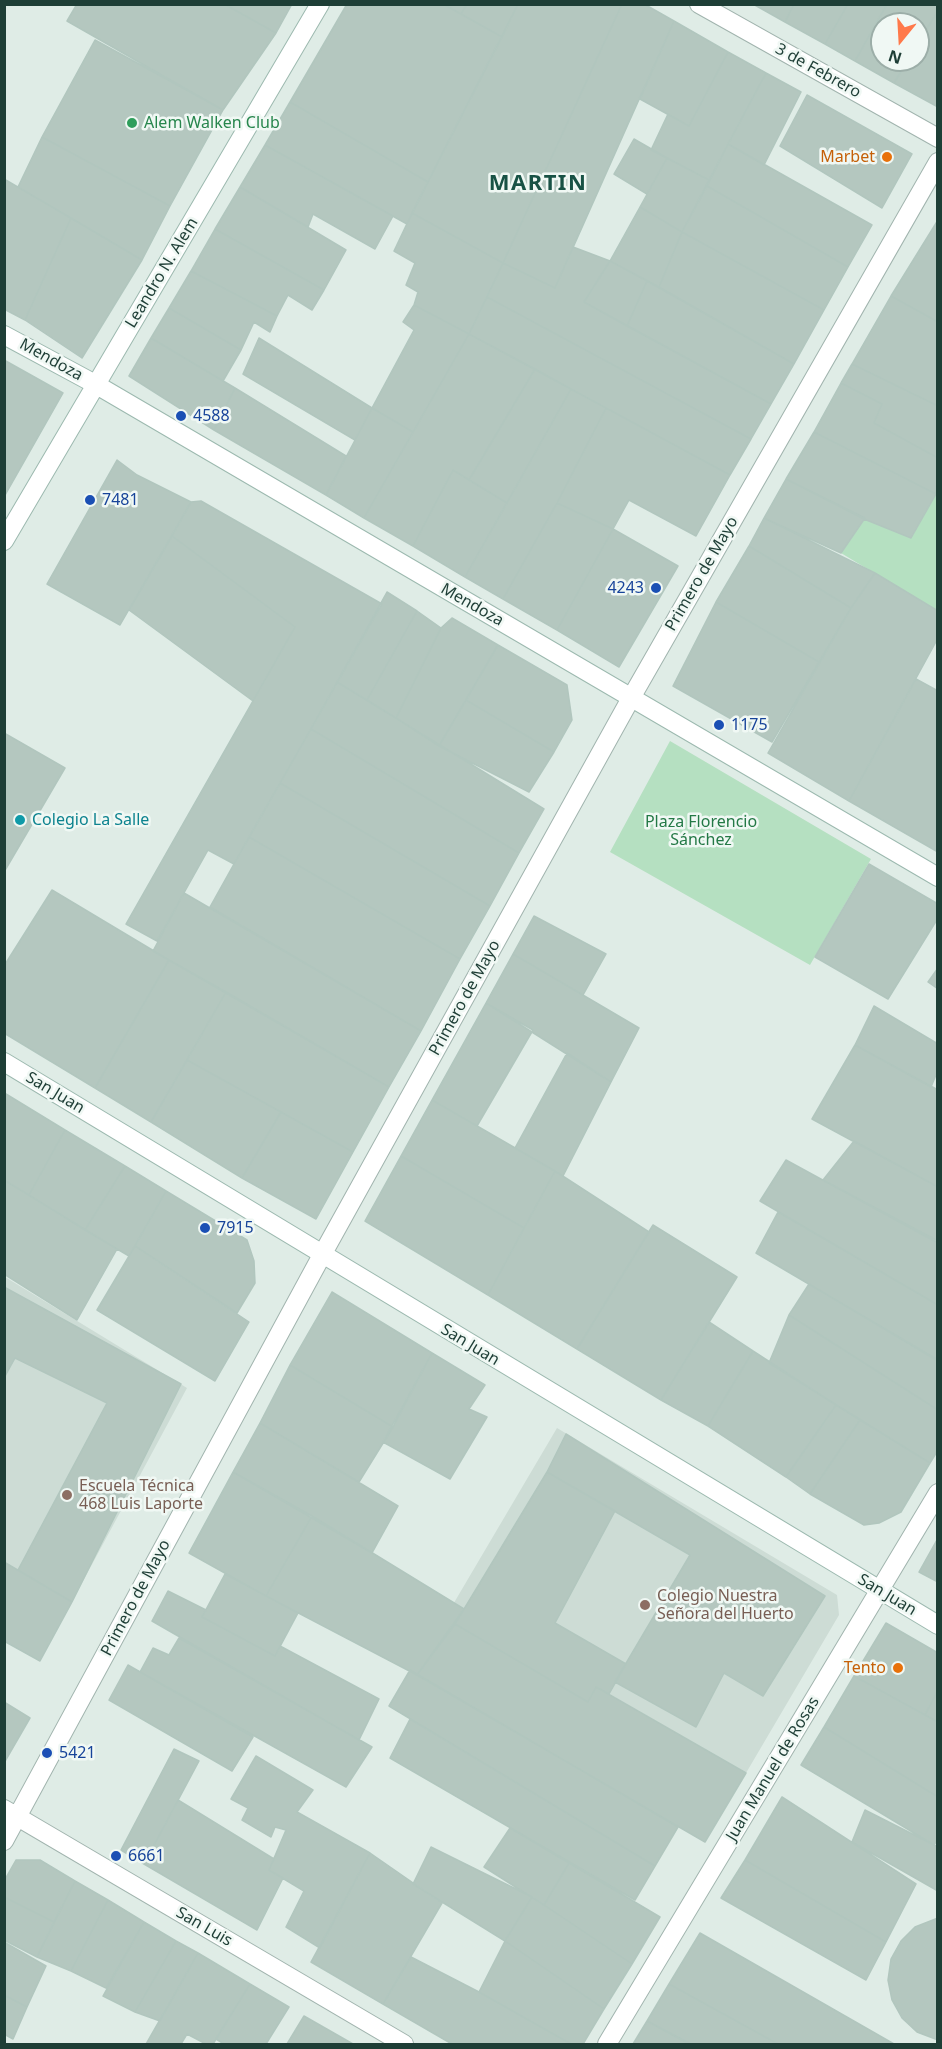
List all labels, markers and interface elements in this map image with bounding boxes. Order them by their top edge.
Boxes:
north arrow [870,12,930,72]
street label: 3 de Febrero [772,40,864,102]
text: N [885,45,905,70]
place label: Alem Walken Club [144,113,280,133]
marker: Alem Walken Club [125,116,139,130]
place label: Marbet [820,147,875,167]
marker: Marbet [880,150,894,164]
district label: MARTIN [489,171,587,197]
street label: Leandro N. Alem [122,214,202,332]
street label: Mendoza [16,335,86,385]
place label: 4588 [193,406,230,426]
marker: 4588 [174,409,188,423]
place label: 7481 [102,490,139,510]
marker: 7481 [83,493,97,507]
street label: Primero de Mayo [661,513,743,635]
place label: 4243 [607,578,644,598]
street label: Mendoza [437,579,507,631]
marker: 4243 [649,581,663,595]
place label: 1175 [731,715,768,735]
marker: 1175 [712,718,726,732]
place label: Colegio La Salle [32,810,149,830]
park label: Plaza Florencio Sánchez [645,812,757,850]
marker: Colegio La Salle [13,813,27,827]
street label: Primero de Mayo [425,937,505,1059]
street label: San Juan [22,1068,88,1118]
place label: 7915 [217,1218,254,1238]
marker: 7915 [198,1221,212,1235]
street label: San Juan [437,1320,503,1370]
place label: Escuela Técnica 468 Luis Laporte [79,1476,203,1514]
marker: Escuela Técnica 468 Luis Laporte [60,1488,74,1502]
street label: Primero de Mayo [97,1537,175,1659]
street label: San Juan [854,1570,920,1620]
place label: Colegio Nuestra Señora del Huerto [657,1586,794,1624]
marker: Colegio Nuestra Señora del Huerto [638,1598,652,1612]
place label: Tento [844,1658,886,1678]
marker: Tento [891,1661,905,1675]
street label: Juan Manuel de Rosas [722,1693,824,1845]
place label: 5421 [59,1743,96,1763]
marker: 5421 [40,1746,54,1760]
place label: 6661 [128,1846,165,1866]
marker: 6661 [109,1849,123,1863]
street label: San Luis [172,1903,236,1951]

